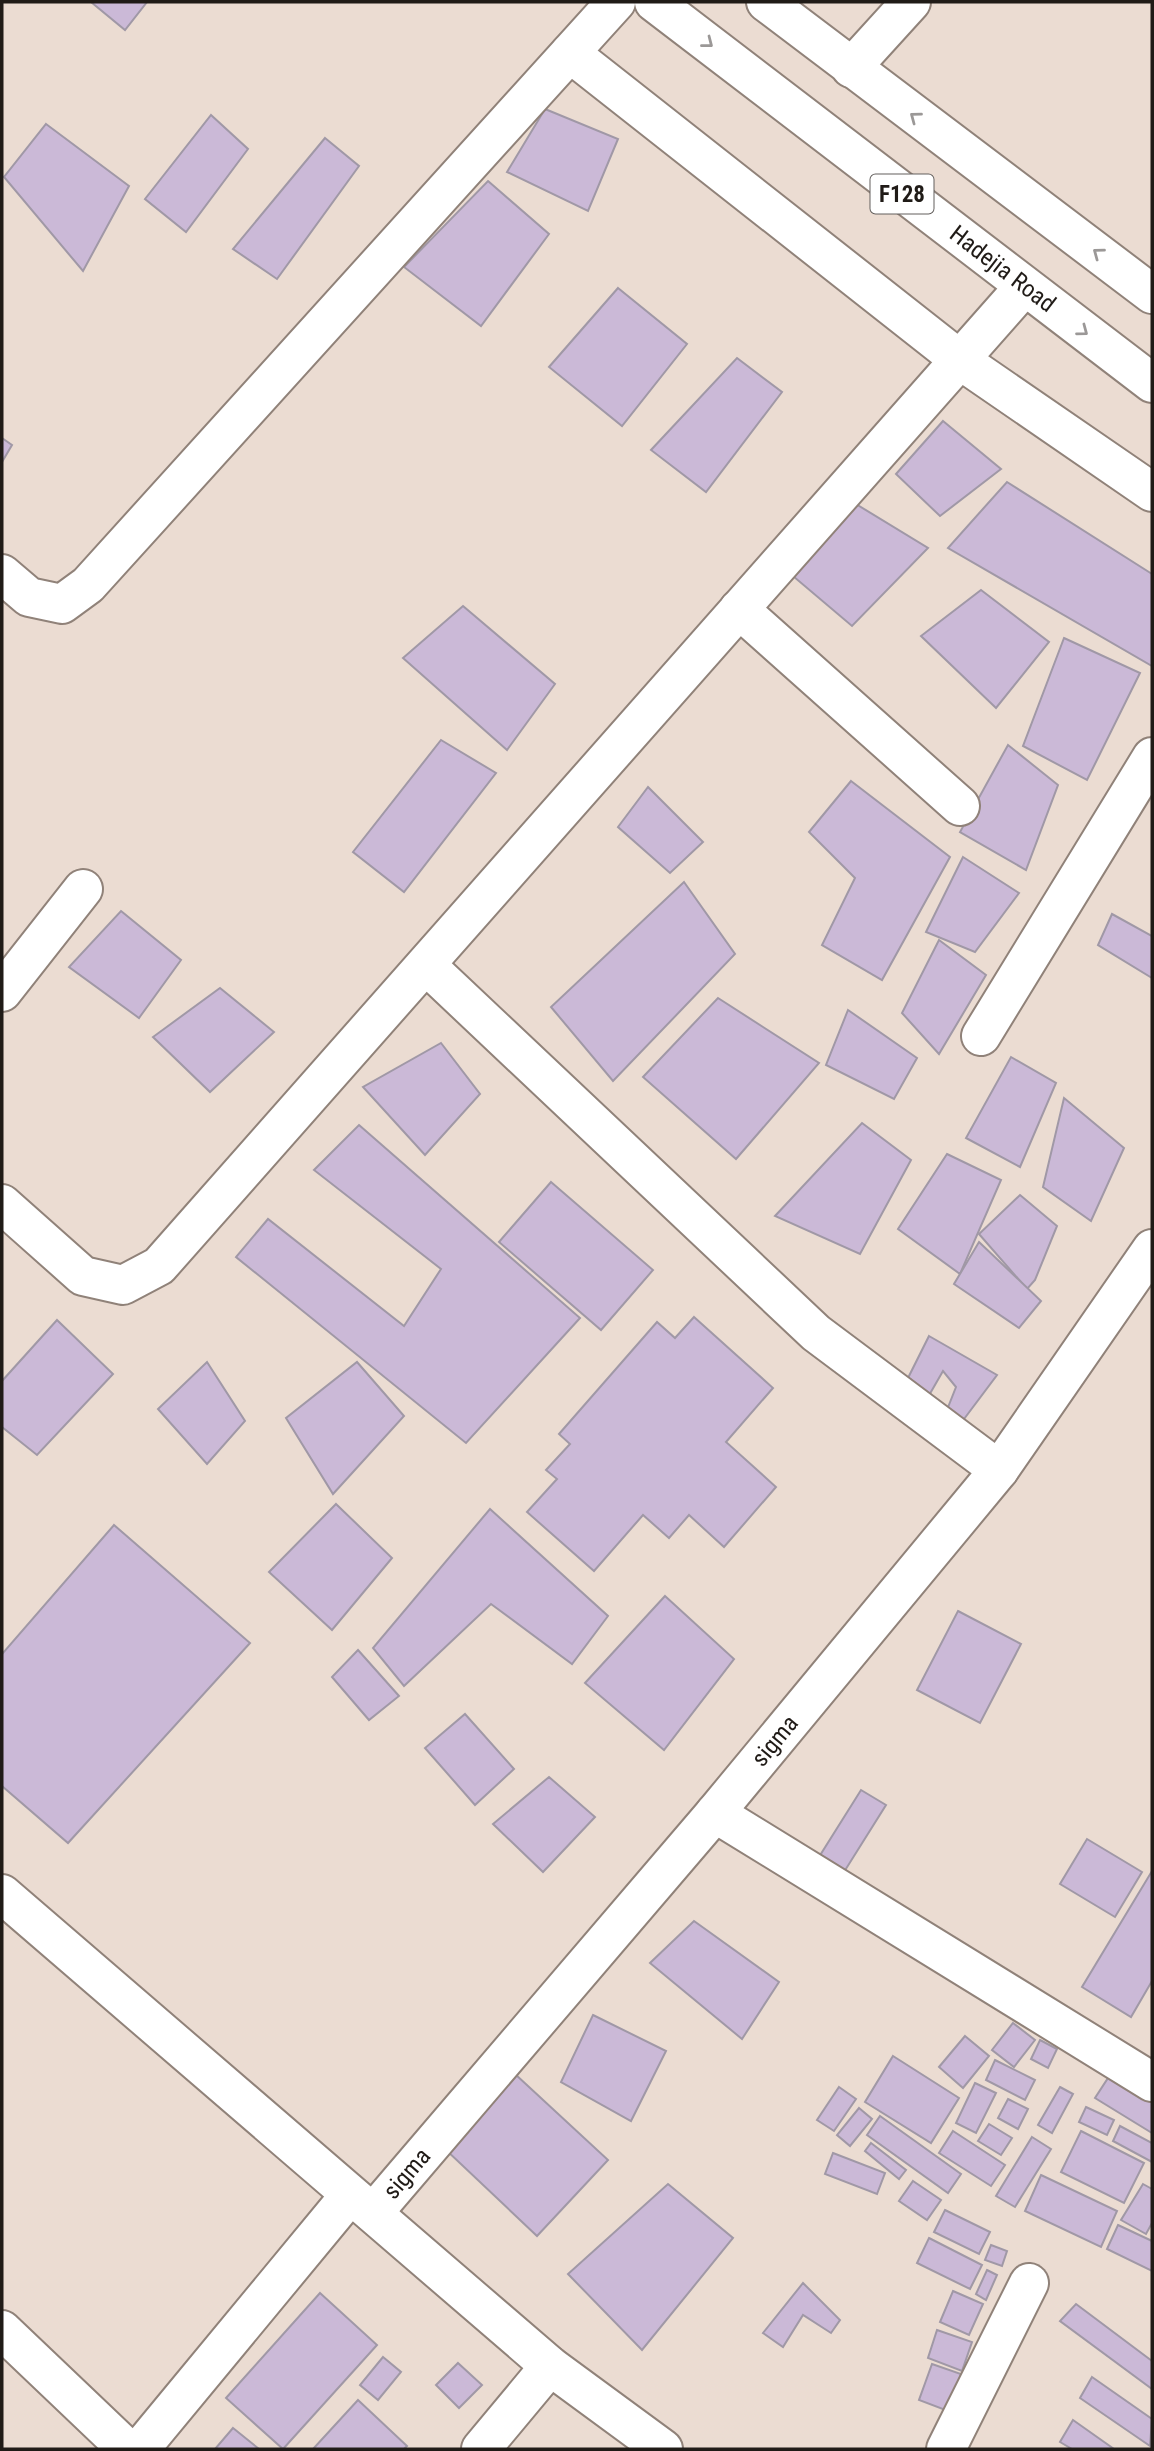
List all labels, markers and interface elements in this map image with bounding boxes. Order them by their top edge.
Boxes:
one-way arrow [700,35,712,48]
one-way arrow [911,112,923,125]
road number: F128 [870,174,934,214]
street label: Hadejia Road [944,219,1061,318]
one-way arrow [1093,248,1105,261]
one-way arrow [1075,323,1087,335]
street label: sigma [746,1710,804,1772]
street label: sigma [377,2142,436,2205]

